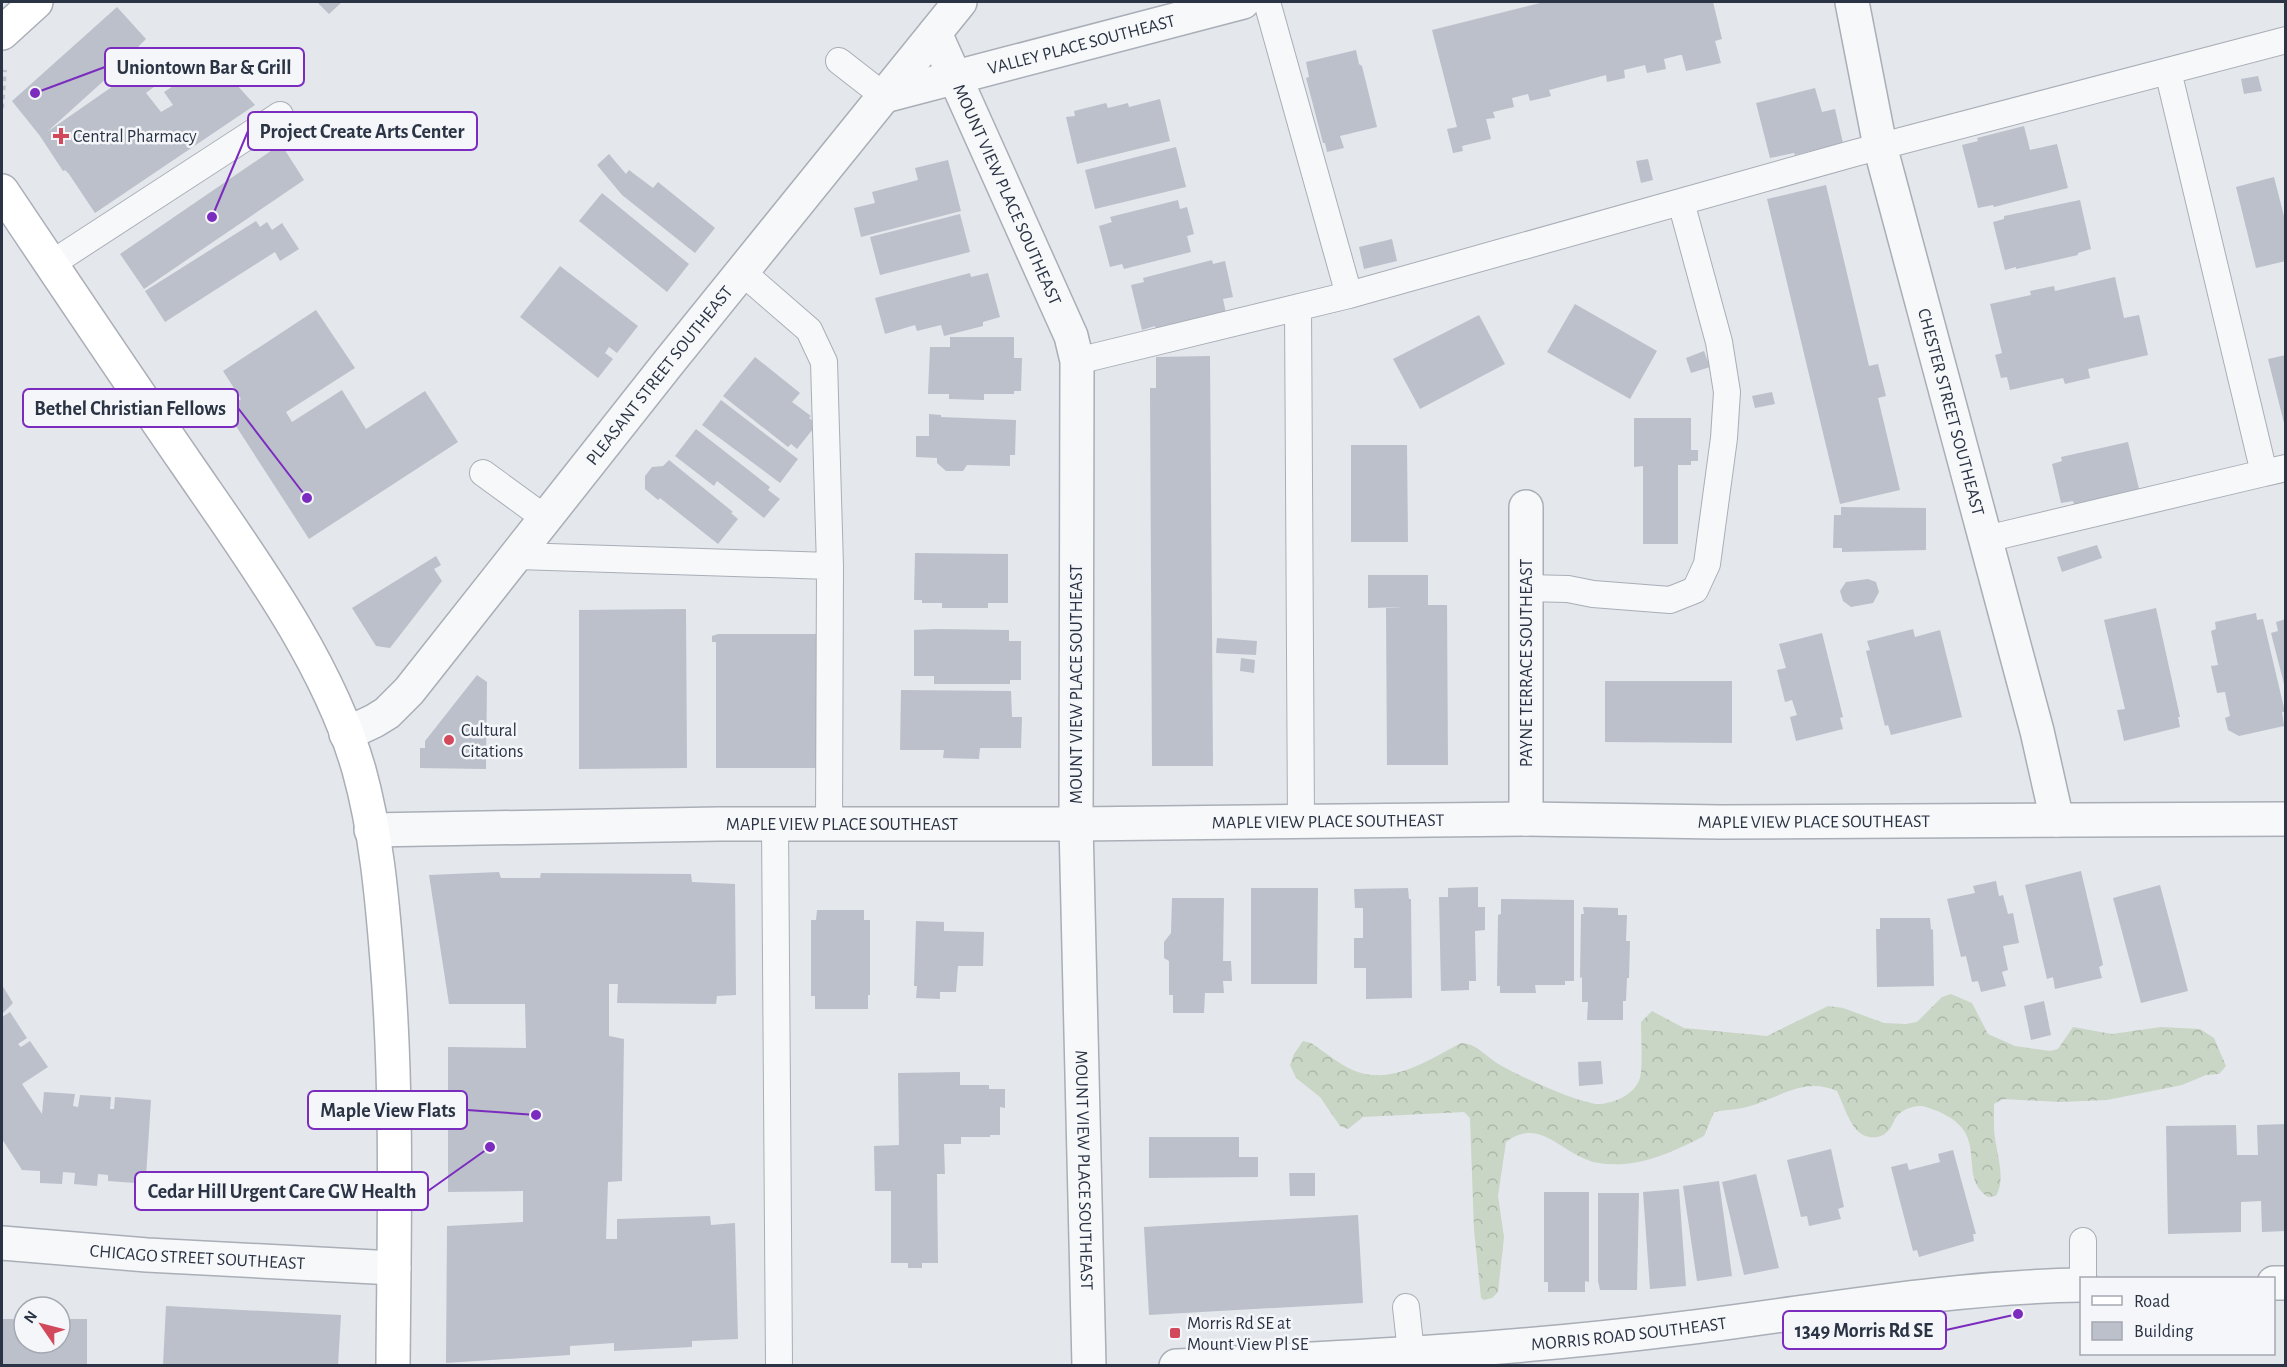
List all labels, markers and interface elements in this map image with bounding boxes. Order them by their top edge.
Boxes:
street label: VALLEY PLACE SOUTHEAST [986,12,1177,78]
callout: Uniontown Bar & Grill [105,48,304,86]
text: Uniontown Bar & Grill [117,58,291,78]
street label: MOUNT VIEW PLACE SOUTHEAST [949,82,1064,308]
callout: Project Create Arts Center [248,112,477,150]
text: Project Create Arts Center [260,122,465,142]
place label: Central Pharmacy [73,128,197,146]
marker: Central Pharmacy [54,129,68,143]
street label: PLEASANT STREET SOUTHEAST [583,283,737,469]
street label: CHESTER STREET SOUTHEAST [1914,307,1987,518]
callout: Bethel Christian Fellows [23,389,238,427]
text: Bethel Christian Fellows [34,399,226,419]
street label: PAYNE TERRACE SOUTHEAST [1518,559,1536,767]
street label: MOUNT VIEW PLACE SOUTHEAST [1068,564,1086,804]
place label: Cultural Citations [461,722,523,761]
marker: Cultural Citations [442,733,456,747]
street label: MAPLE VIEW PLACE SOUTHEAST [1212,812,1444,832]
street label: MAPLE VIEW PLACE SOUTHEAST [1698,813,1930,832]
street label: MAPLE VIEW PLACE SOUTHEAST [726,816,958,834]
street label: MOUNT VIEW PLACE SOUTHEAST [1071,1050,1095,1290]
callout: Maple View Flats [308,1091,467,1129]
text: Maple View Flats [320,1101,456,1121]
callout: Cedar Hill Urgent Care GW Health [135,1172,428,1210]
text: Cedar Hill Urgent Care GW Health [148,1182,416,1202]
street label: CHICAGO STREET SOUTHEAST [89,1242,306,1273]
legend [2080,1277,2275,1355]
text: Road [2134,1293,2170,1311]
north arrow [12,1295,72,1355]
text: N [21,1308,40,1326]
callout: 1349 Morris Rd SE [1783,1311,1946,1349]
place label: Morris Rd SE at Mount View Pl SE [1187,1315,1309,1354]
street label: MORRIS ROAD SOUTHEAST [1530,1315,1728,1354]
text: 1349 Morris Rd SE [1795,1321,1933,1341]
text: Building [2134,1323,2194,1341]
marker: Morris Rd SE at Mount View Pl SE [1168,1326,1182,1340]

